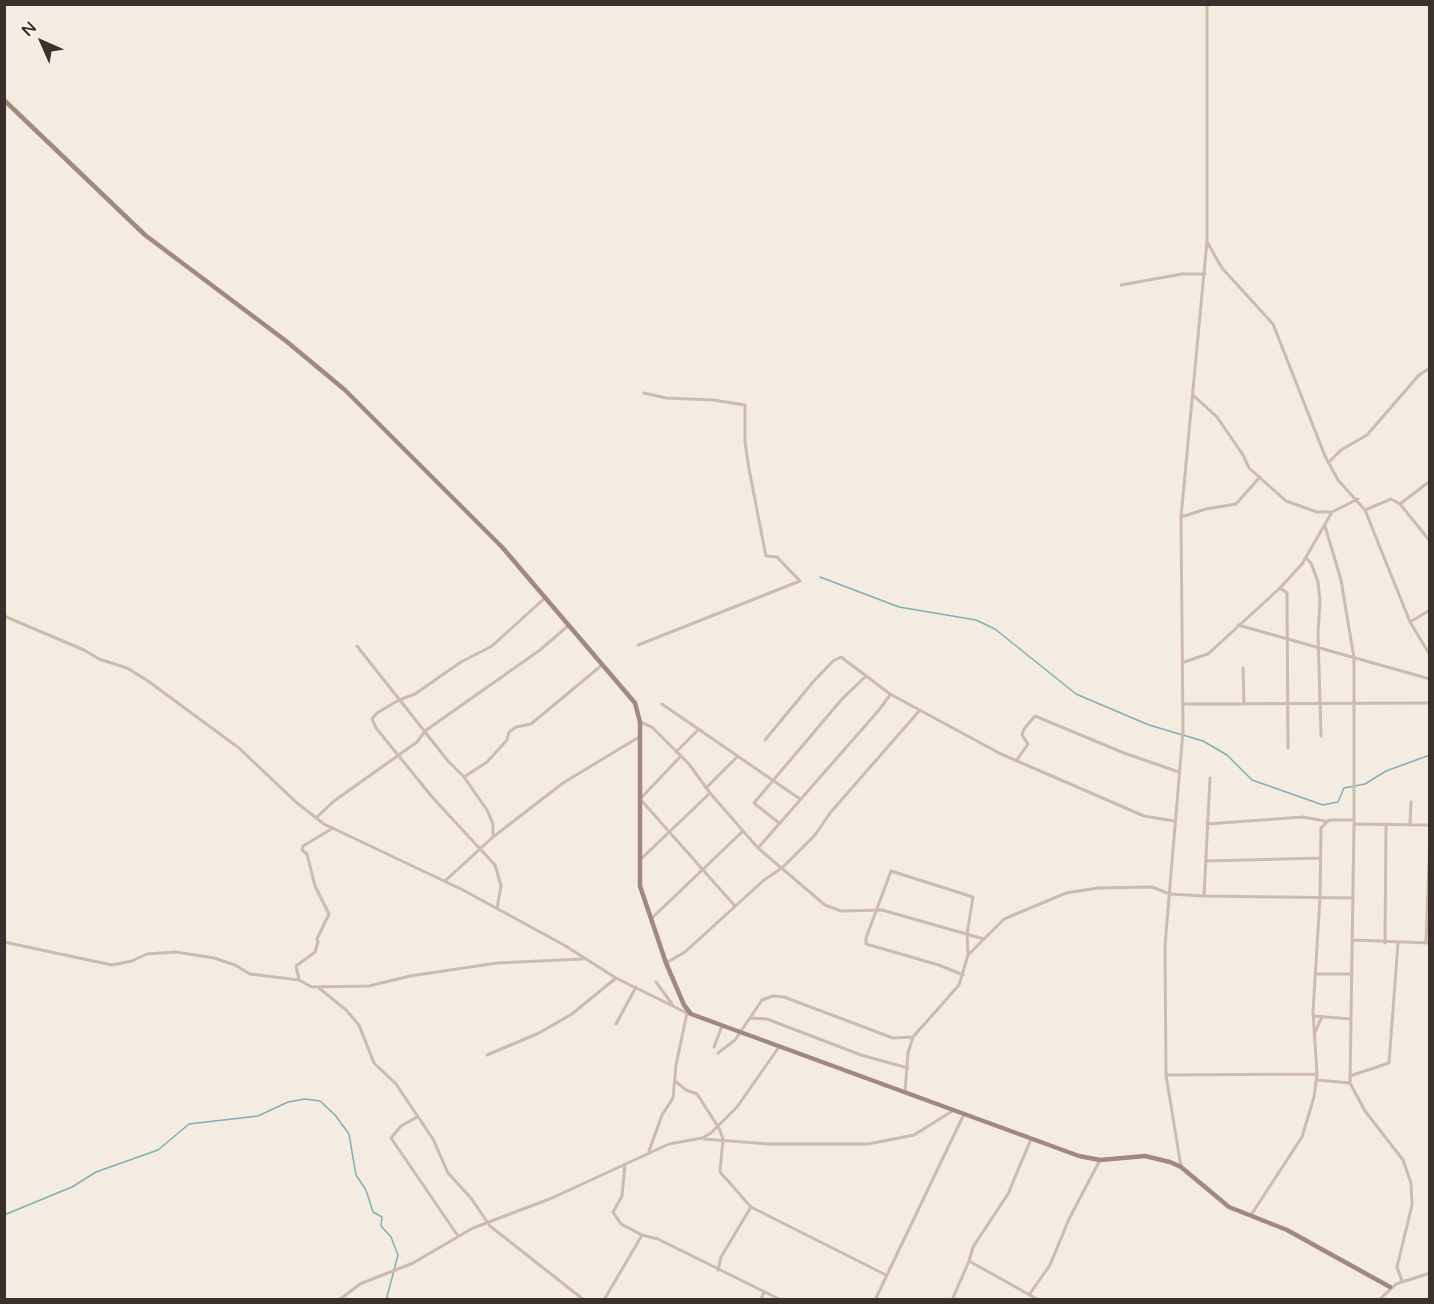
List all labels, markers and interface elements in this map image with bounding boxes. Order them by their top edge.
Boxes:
north arrow [12,12,72,72]
text: N [18,18,41,41]

